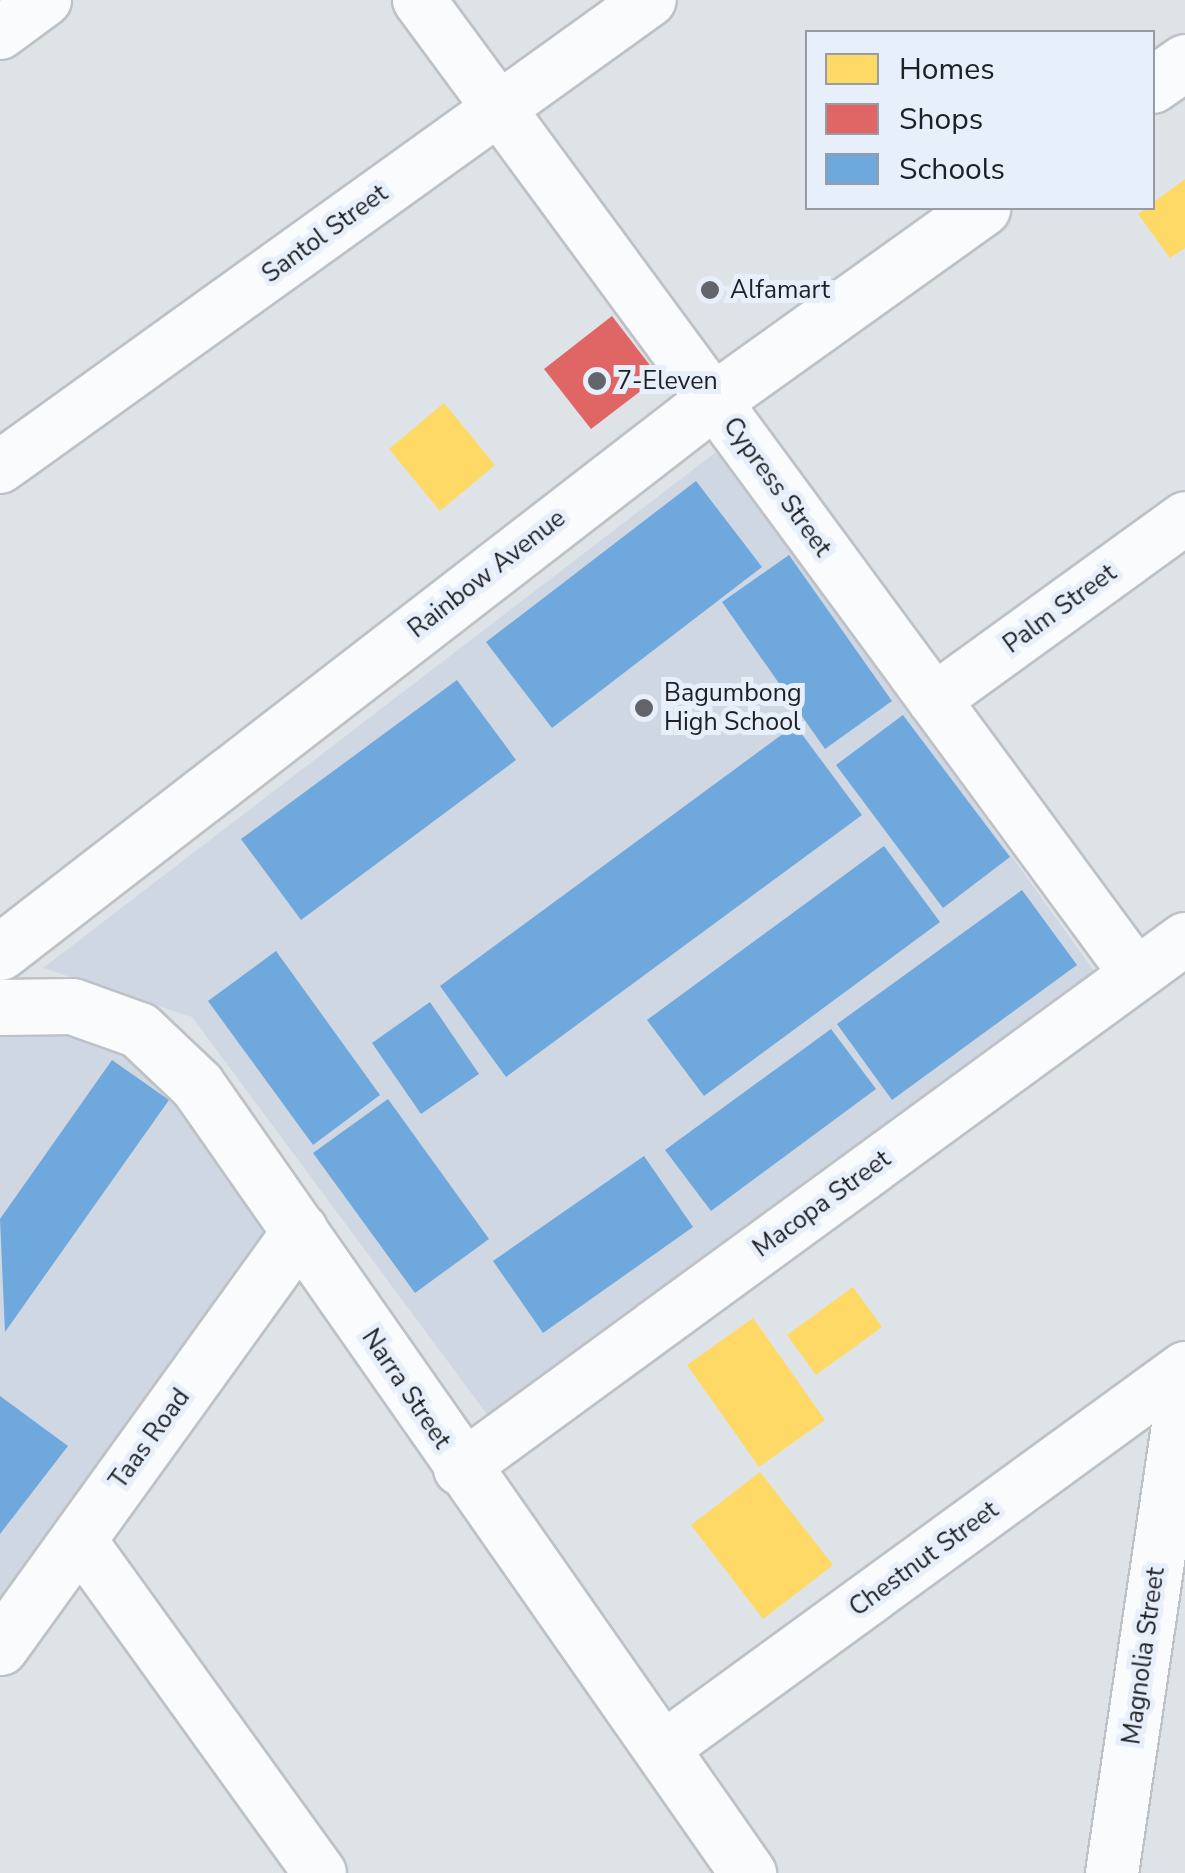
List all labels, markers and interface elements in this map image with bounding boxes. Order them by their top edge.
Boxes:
legend [805,30,1155,210]
text: Homes [899,49,995,90]
text: Shops [899,99,983,140]
text: Schools [899,149,1005,190]
street label: Santol Street [257,179,393,289]
place label: Alfamart [730,275,830,305]
marker: Alfamart [699,279,721,301]
place label: 7-Eleven [617,366,718,396]
marker: 7-Eleven [586,370,608,392]
street label: Cypress Street [717,412,837,562]
street label: Rainbow Avenue [403,503,571,645]
street label: Palm Street [998,558,1122,660]
place label: Bagumbong High School [664,679,802,738]
marker: Bagumbong High School [633,697,655,719]
street label: Macopa Street [748,1144,896,1264]
street label: Narra Street [355,1324,457,1454]
street label: Taas Road [104,1383,196,1495]
street label: Chestnut Street [844,1495,1004,1623]
street label: Magnolia Street [1117,1566,1171,1746]

